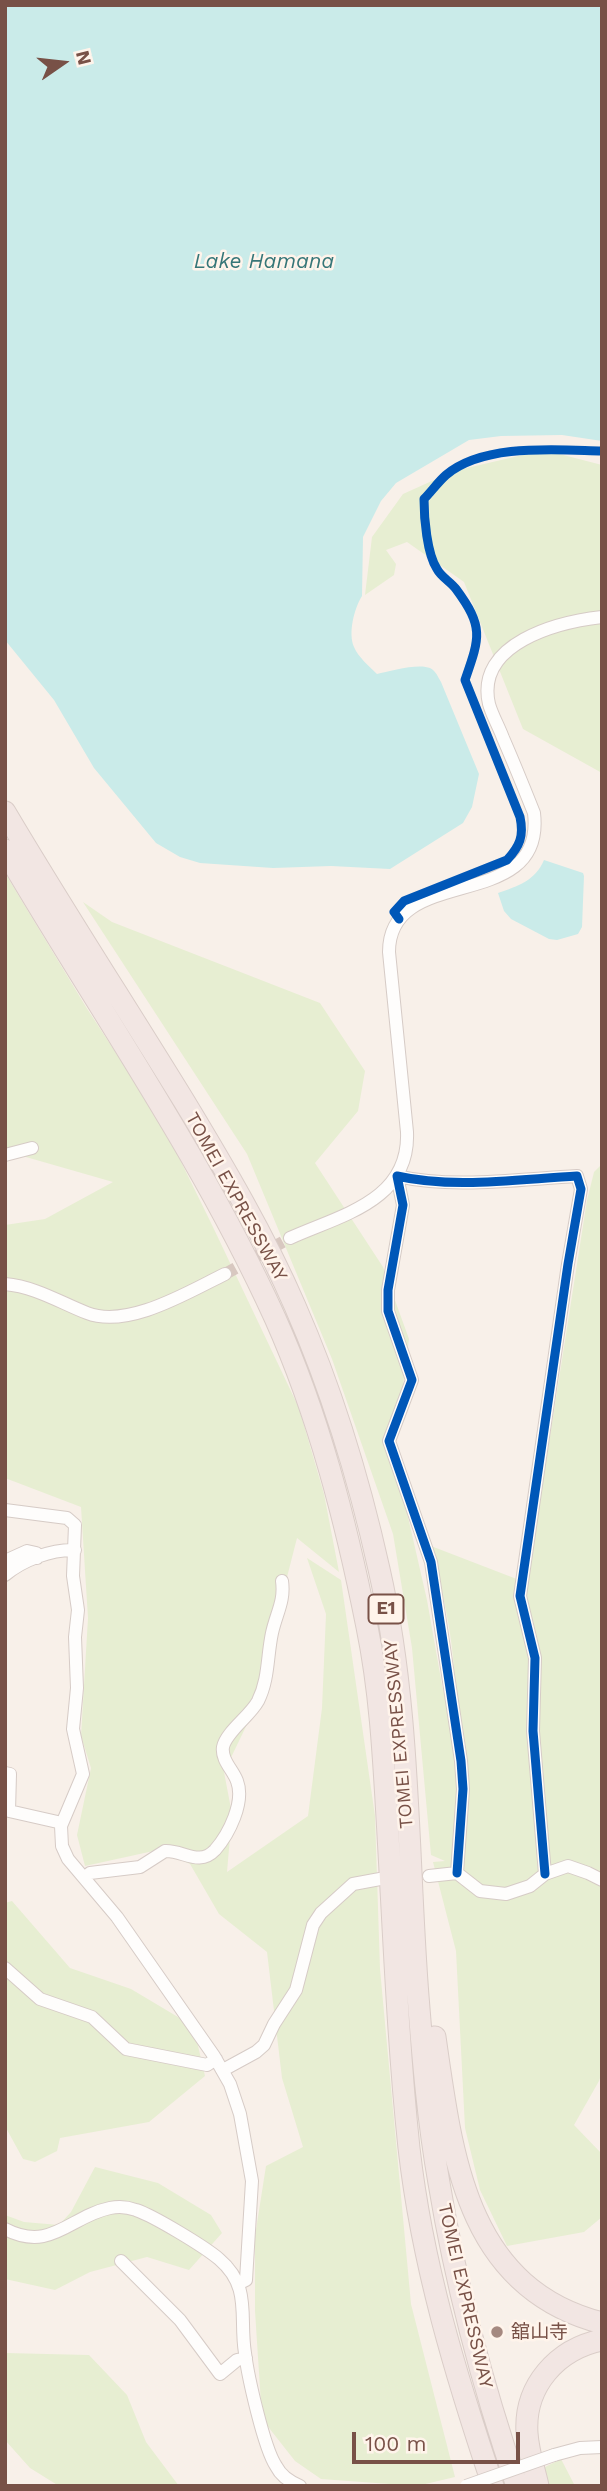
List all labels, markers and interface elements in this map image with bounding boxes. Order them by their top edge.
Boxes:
north arrow [28,28,98,98]
text: N [71,48,97,67]
water label: Lake Hamana [194,249,334,275]
street label: TOMEI EXPRESSWAY [180,1109,292,1285]
road number: E1 [368,1594,404,1624]
street label: TOMEI EXPRESSWAY [379,1639,419,1829]
street label: TOMEI EXPRESSWAY [433,2201,497,2391]
place label: 舘山寺 [511,2321,568,2343]
marker: 舘山寺 [489,2324,505,2340]
scale bar [355,2418,523,2462]
text: 100 m [365,2431,427,2456]

